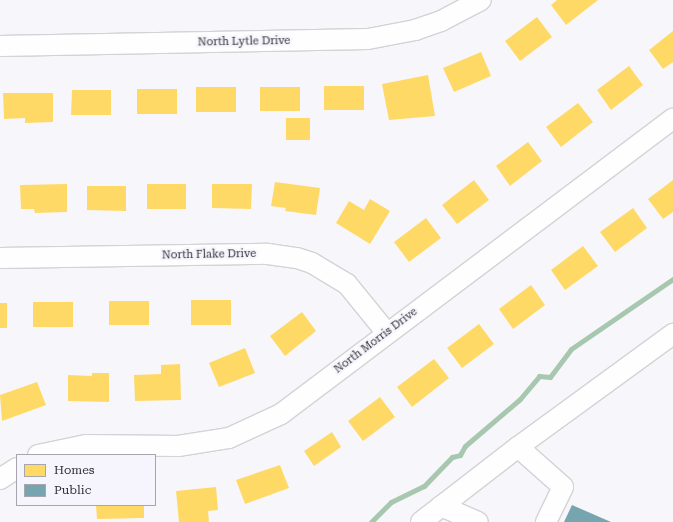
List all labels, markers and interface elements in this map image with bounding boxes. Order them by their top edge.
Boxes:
street label: North Lytle Drive [198,35,290,49]
street label: North Flake Drive [162,248,256,262]
street label: North Morris Drive [332,305,420,377]
legend [16,454,156,506]
text: Homes [54,463,94,477]
text: Public [54,483,91,497]

